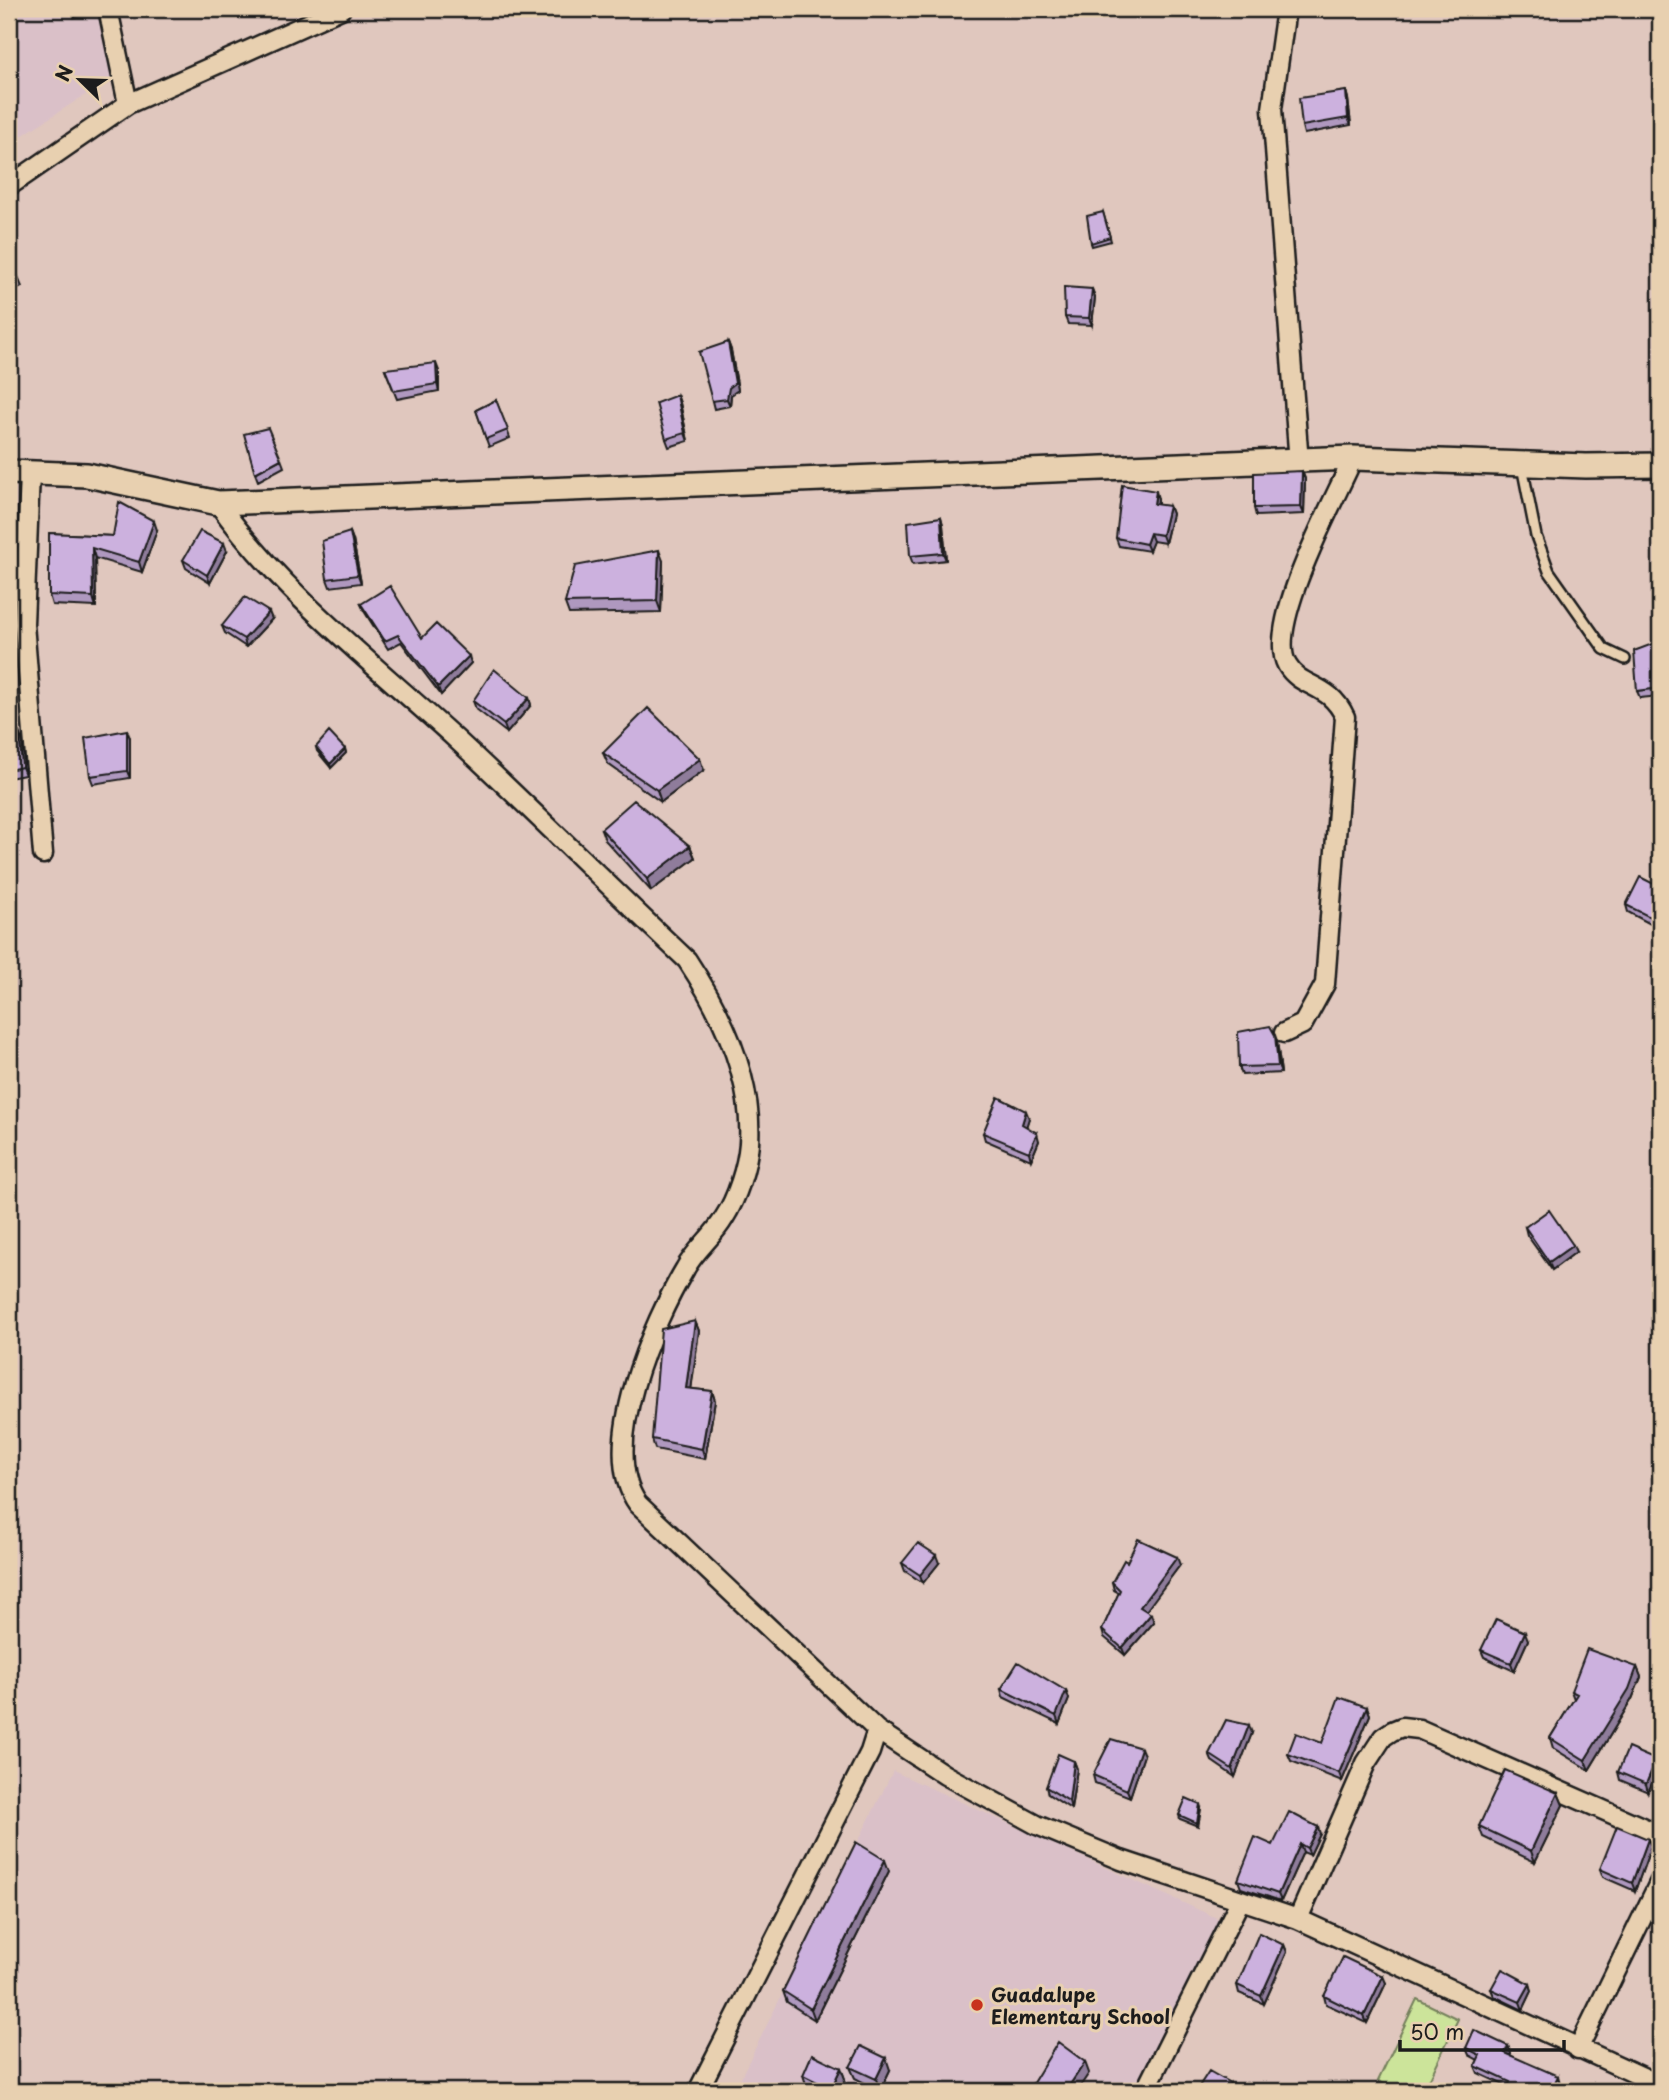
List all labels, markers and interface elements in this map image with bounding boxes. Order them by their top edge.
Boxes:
north arrow [46,46,116,116]
text: N [48,61,79,85]
place label: Guadalupe Elementary School [991,1980,1170,2030]
marker: Guadalupe Elementary School [969,1997,985,2013]
scale bar [1400,2009,1564,2053]
text: 50 m [1410,2015,1464,2047]

